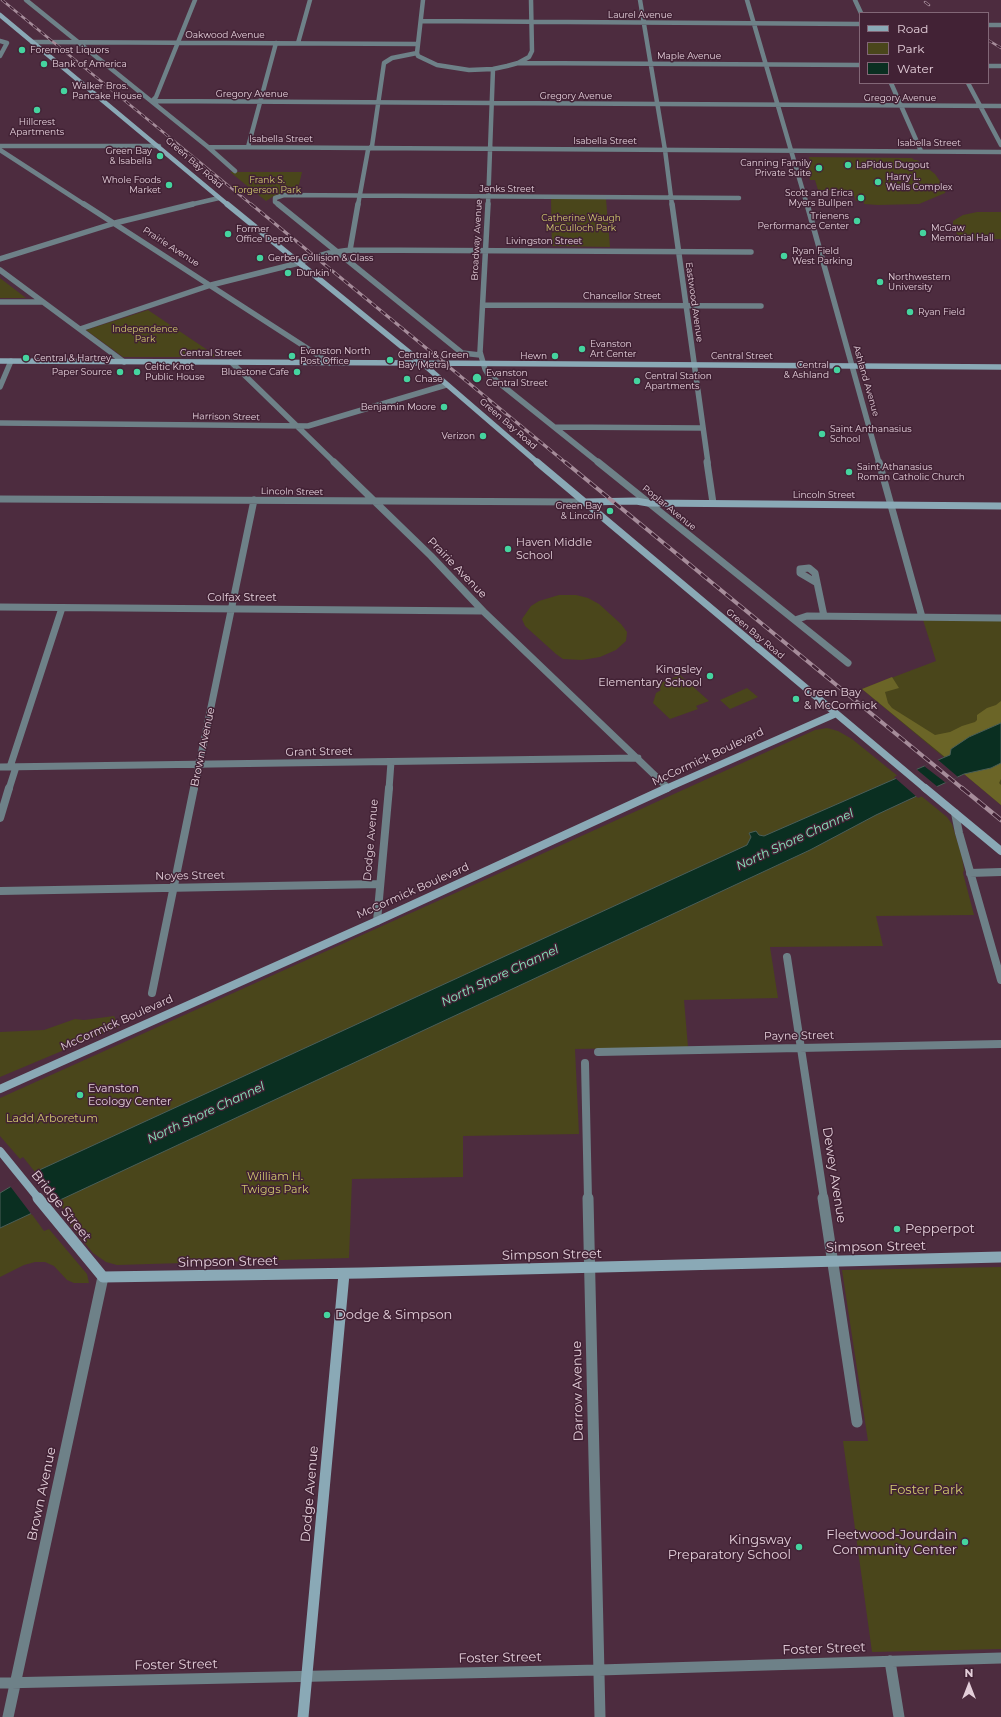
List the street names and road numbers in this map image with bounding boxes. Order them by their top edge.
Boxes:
street label: Laurel Avenue [608,10,672,20]
street label: Oakwood Avenue [185,30,265,40]
street label: Maple Avenue [657,51,721,61]
street label: Gregory Avenue [216,89,288,99]
street label: Gregory Avenue [540,91,612,101]
street label: Gregory Avenue [864,93,936,103]
street label: Isabella Street [249,134,313,144]
street label: Green Bay Road [163,135,225,191]
street label: Isabella Street [573,136,637,146]
street label: Isabella Street [897,138,961,148]
street label: Jenks Street [479,184,535,194]
street label: Broadway Avenue [469,199,485,281]
street label: Prairie Avenue [141,225,201,269]
street label: Livingston Street [506,236,582,246]
street label: Eastwood Avenue [683,261,705,343]
street label: Chancellor Street [583,291,661,301]
street label: Ashland Avenue [851,344,881,418]
street label: Central Street [180,348,242,358]
street label: Central Street [711,351,773,361]
street label: Green Bay Road [477,396,539,452]
street label: Harrison Street [192,411,260,423]
street label: Poplar Avenue [640,483,698,533]
street label: Lincoln Street [261,486,323,498]
street label: Lincoln Street [793,490,855,500]
street label: Prairie Avenue [425,535,489,601]
street label: Colfax Street [207,591,277,605]
street label: Green Bay Road [724,607,786,661]
street label: Brown Avenue [188,706,218,788]
street label: McCormick Boulevard [650,725,766,789]
street label: Grant Street [285,745,353,759]
street label: Dodge Avenue [361,799,381,881]
street label: McCormick Boulevard [355,860,471,922]
street label: Noyes Street [155,869,225,883]
street label: McCormick Boulevard [59,992,175,1054]
street label: Payne Street [764,1029,834,1043]
street label: Dewey Avenue [819,1126,849,1224]
street label: Bridge Street [28,1167,94,1245]
street label: Simpson Street [826,1238,926,1256]
street label: Simpson Street [502,1246,602,1264]
street label: Simpson Street [178,1253,278,1271]
street label: Darrow Avenue [569,1341,587,1441]
street label: Dodge Avenue [298,1445,322,1543]
street label: Brown Avenue [24,1446,60,1542]
street label: Foster Street [782,1640,866,1658]
street label: Foster Street [458,1649,542,1667]
street label: Foster Street [134,1656,218,1674]

